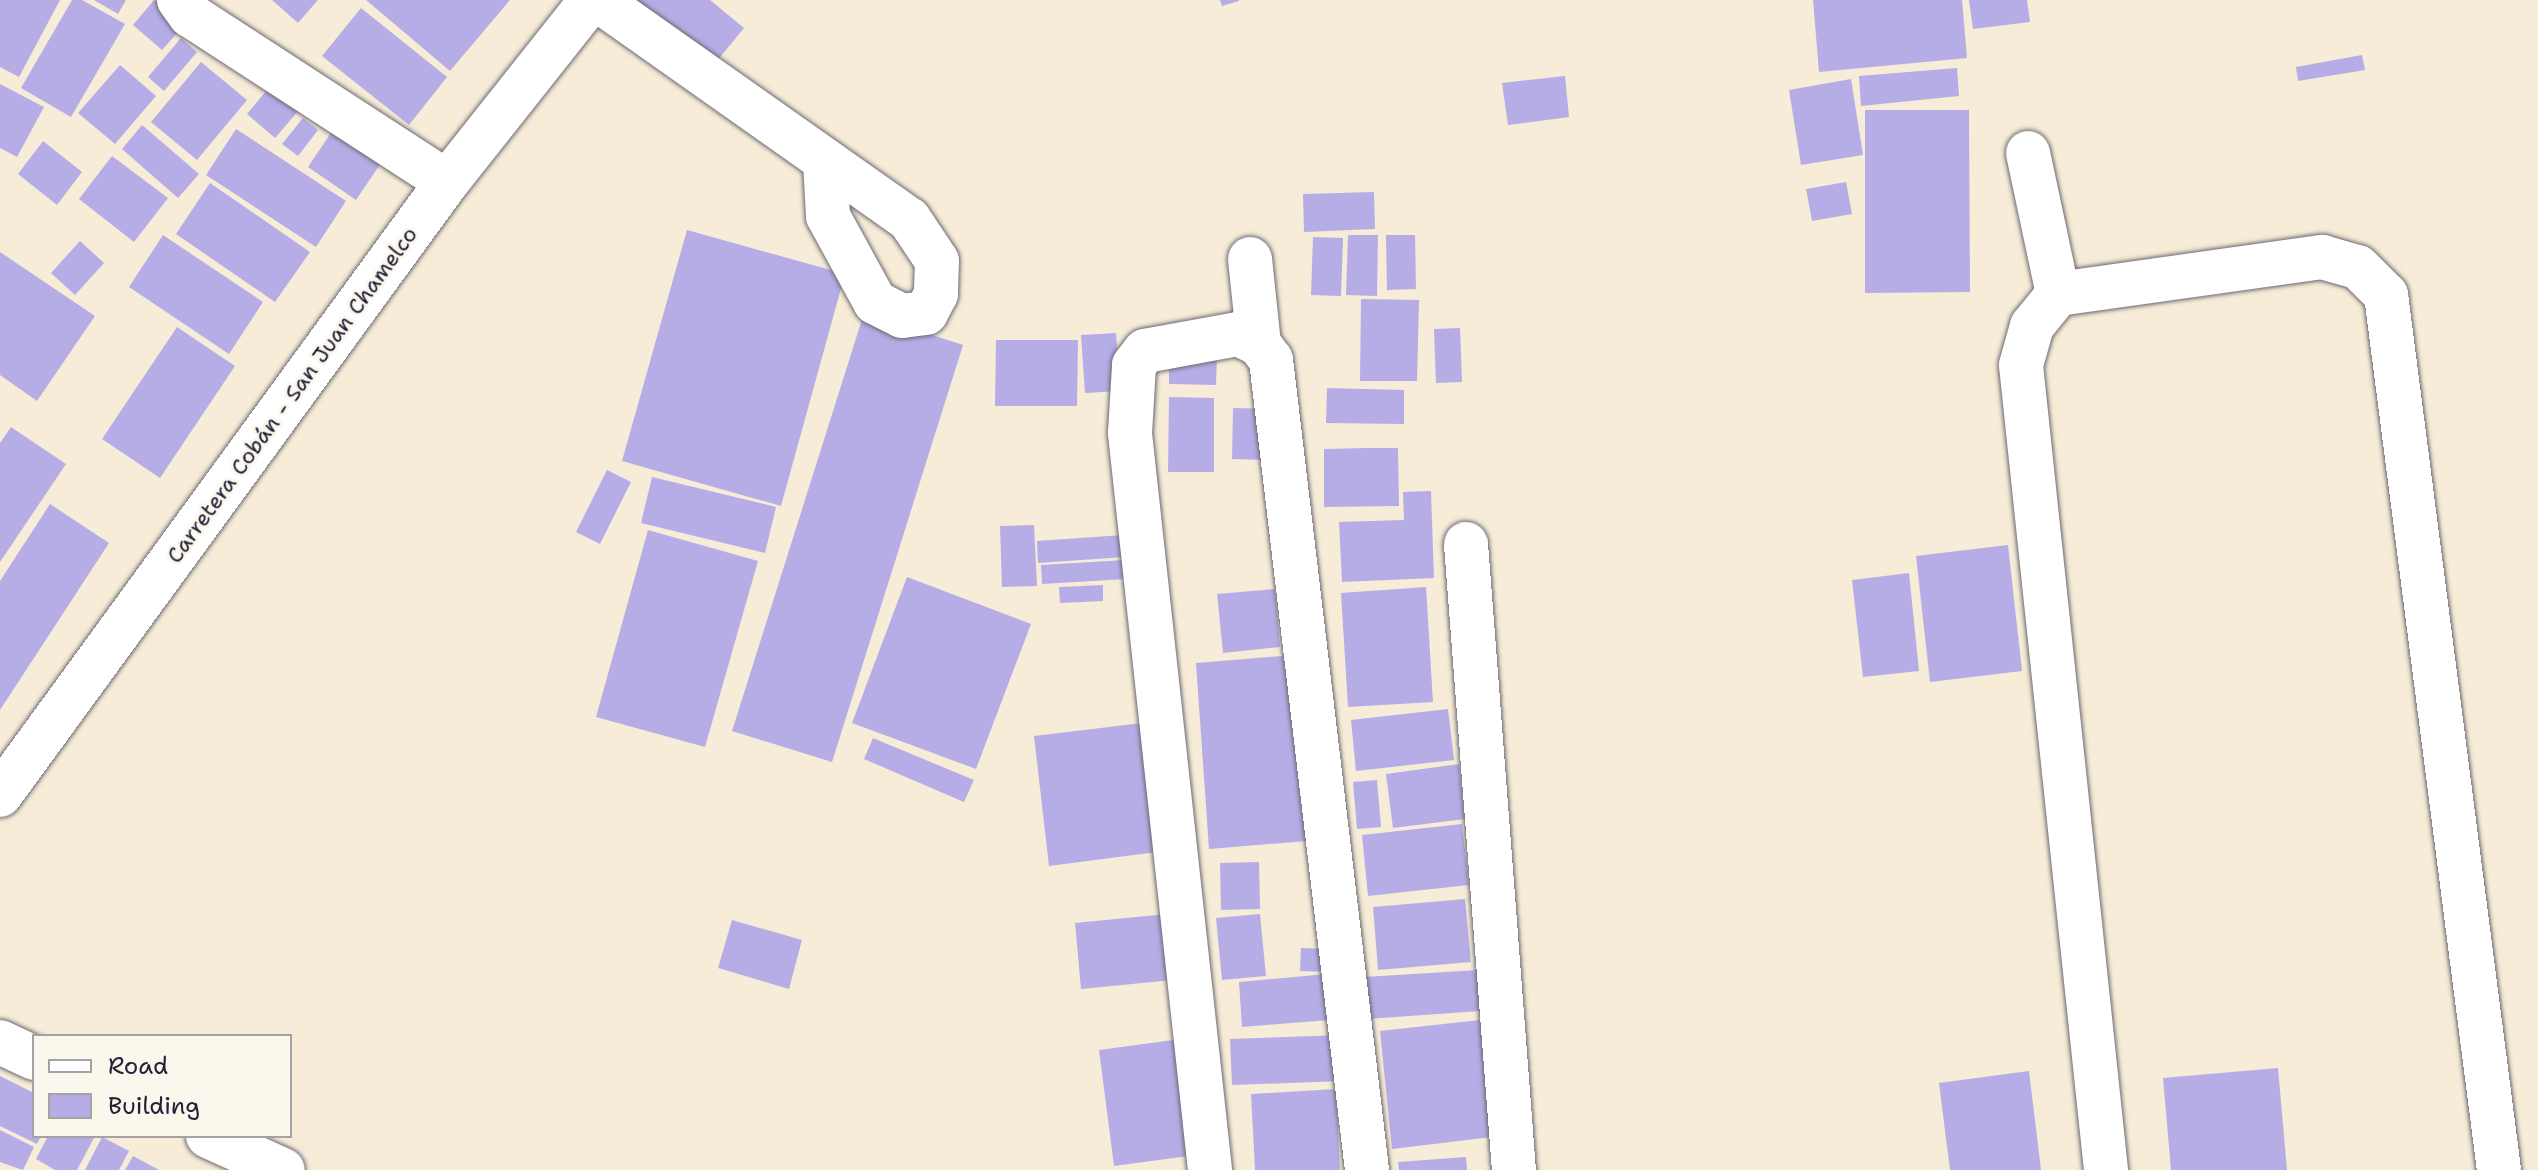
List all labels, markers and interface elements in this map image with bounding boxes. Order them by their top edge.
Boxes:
street label: Carretera Cobán - San Juan Chamelco [161,222,423,568]
legend [32,1034,292,1138]
text: Road [108,1050,168,1082]
text: Building [108,1090,200,1122]

